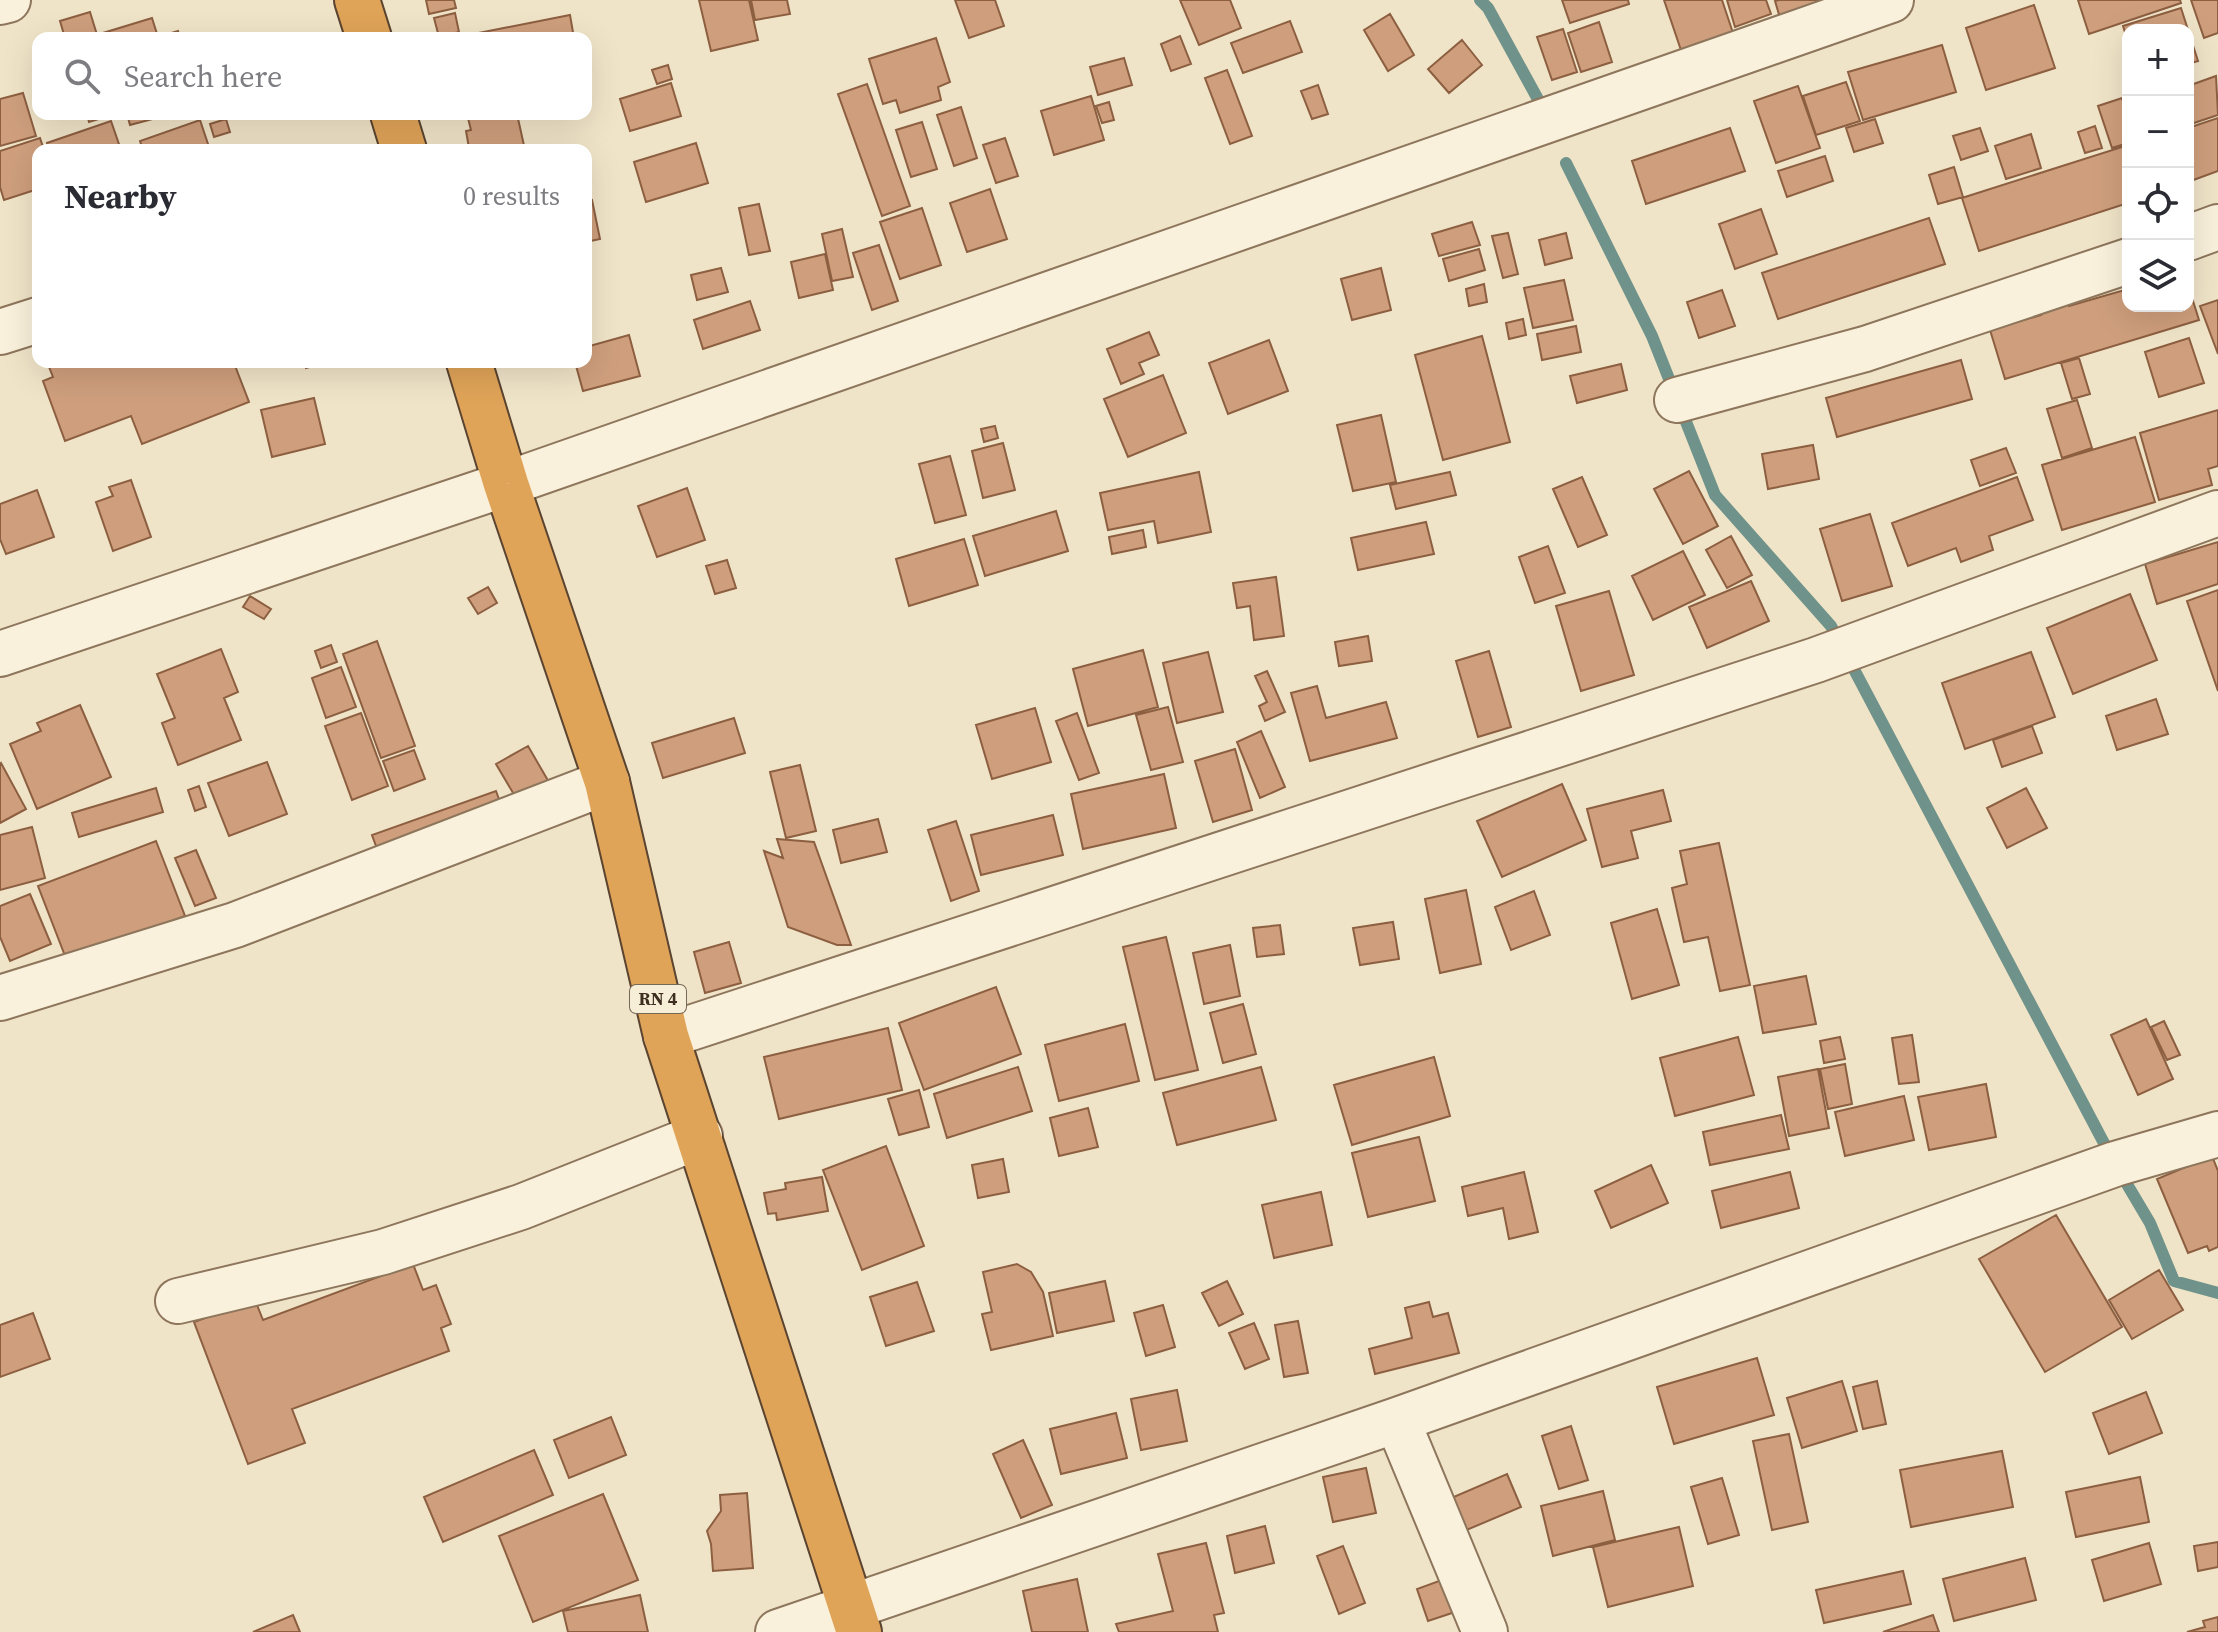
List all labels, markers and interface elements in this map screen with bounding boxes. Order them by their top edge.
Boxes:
map controls [2122,24,2194,312]
button: + [2122,24,2194,96]
search box [32,32,592,120]
icon: search [60,54,104,98]
text: Search here [124,56,282,97]
button: − [2122,96,2194,168]
button: locate [2122,168,2194,240]
text: Nearby [64,173,177,219]
text: 0 results [463,178,560,214]
button: layers [2122,240,2194,312]
road number: RN 4 [630,985,686,1013]

